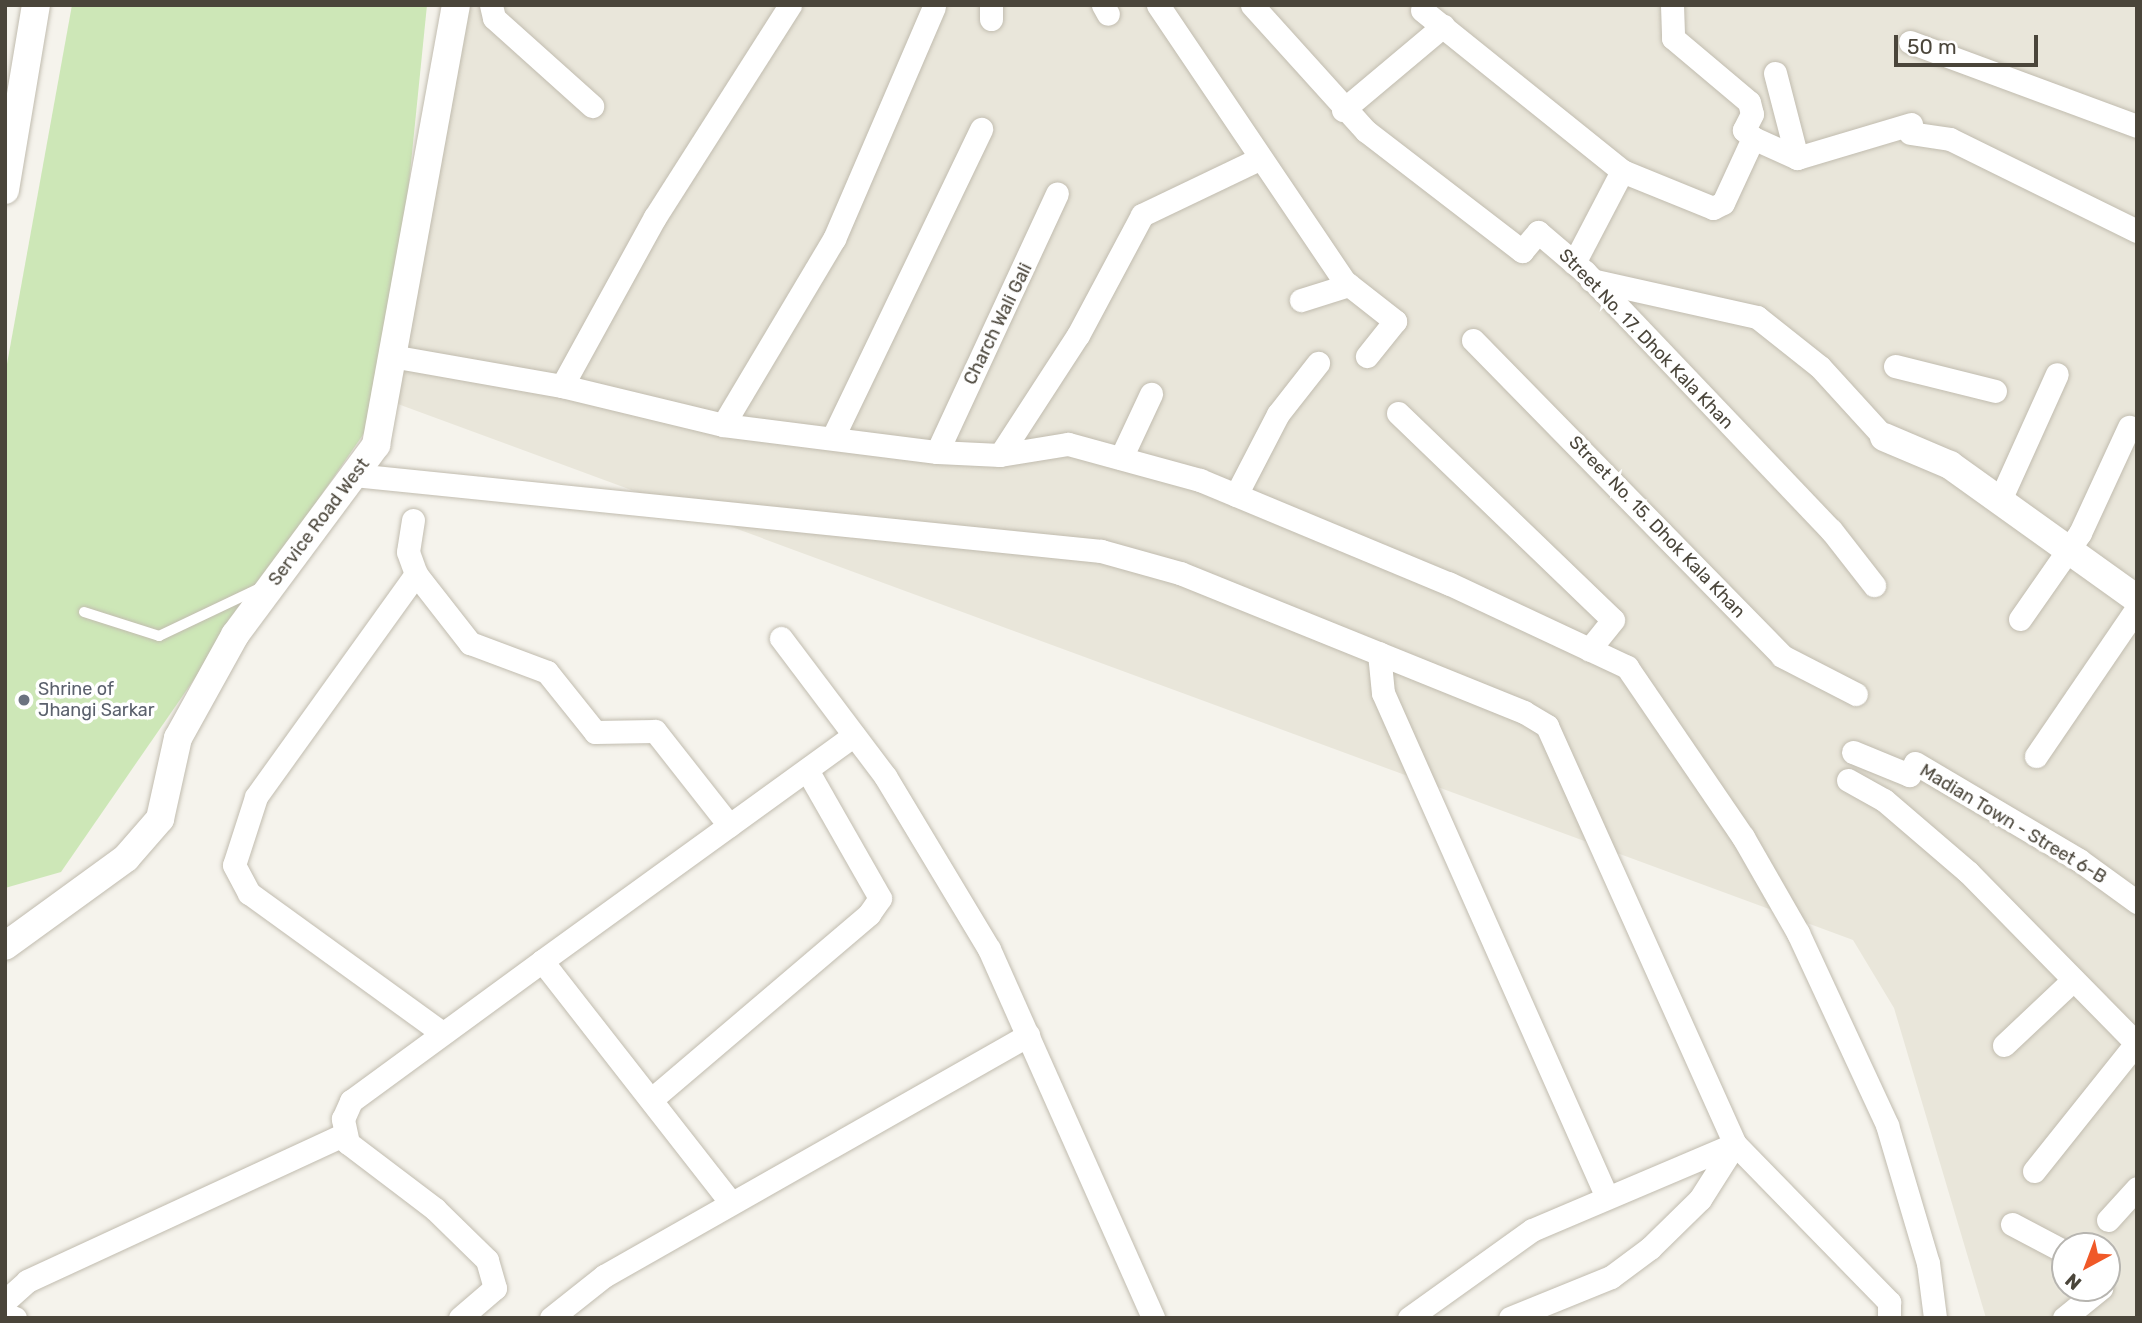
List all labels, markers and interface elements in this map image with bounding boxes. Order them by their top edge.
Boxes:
scale bar [1897,21,2040,65]
text: 50 m [1907,34,1957,59]
street label: Street No. 17. Dhok Kala Khan [1554,244,1738,434]
street label: Charch Wali Gali [959,260,1037,388]
street label: Street No. 15. Dhok Kala Khan [1564,432,1750,622]
street label: Service Road West [264,454,374,590]
place label: Shrine of Jhangi Sarkar [38,679,155,722]
marker: Shrine of Jhangi Sarkar [16,692,32,708]
street label: Madian Town - Street 6-B [1916,760,2110,888]
north arrow [2051,1232,2121,1302]
text: N [2061,1269,2086,1295]

